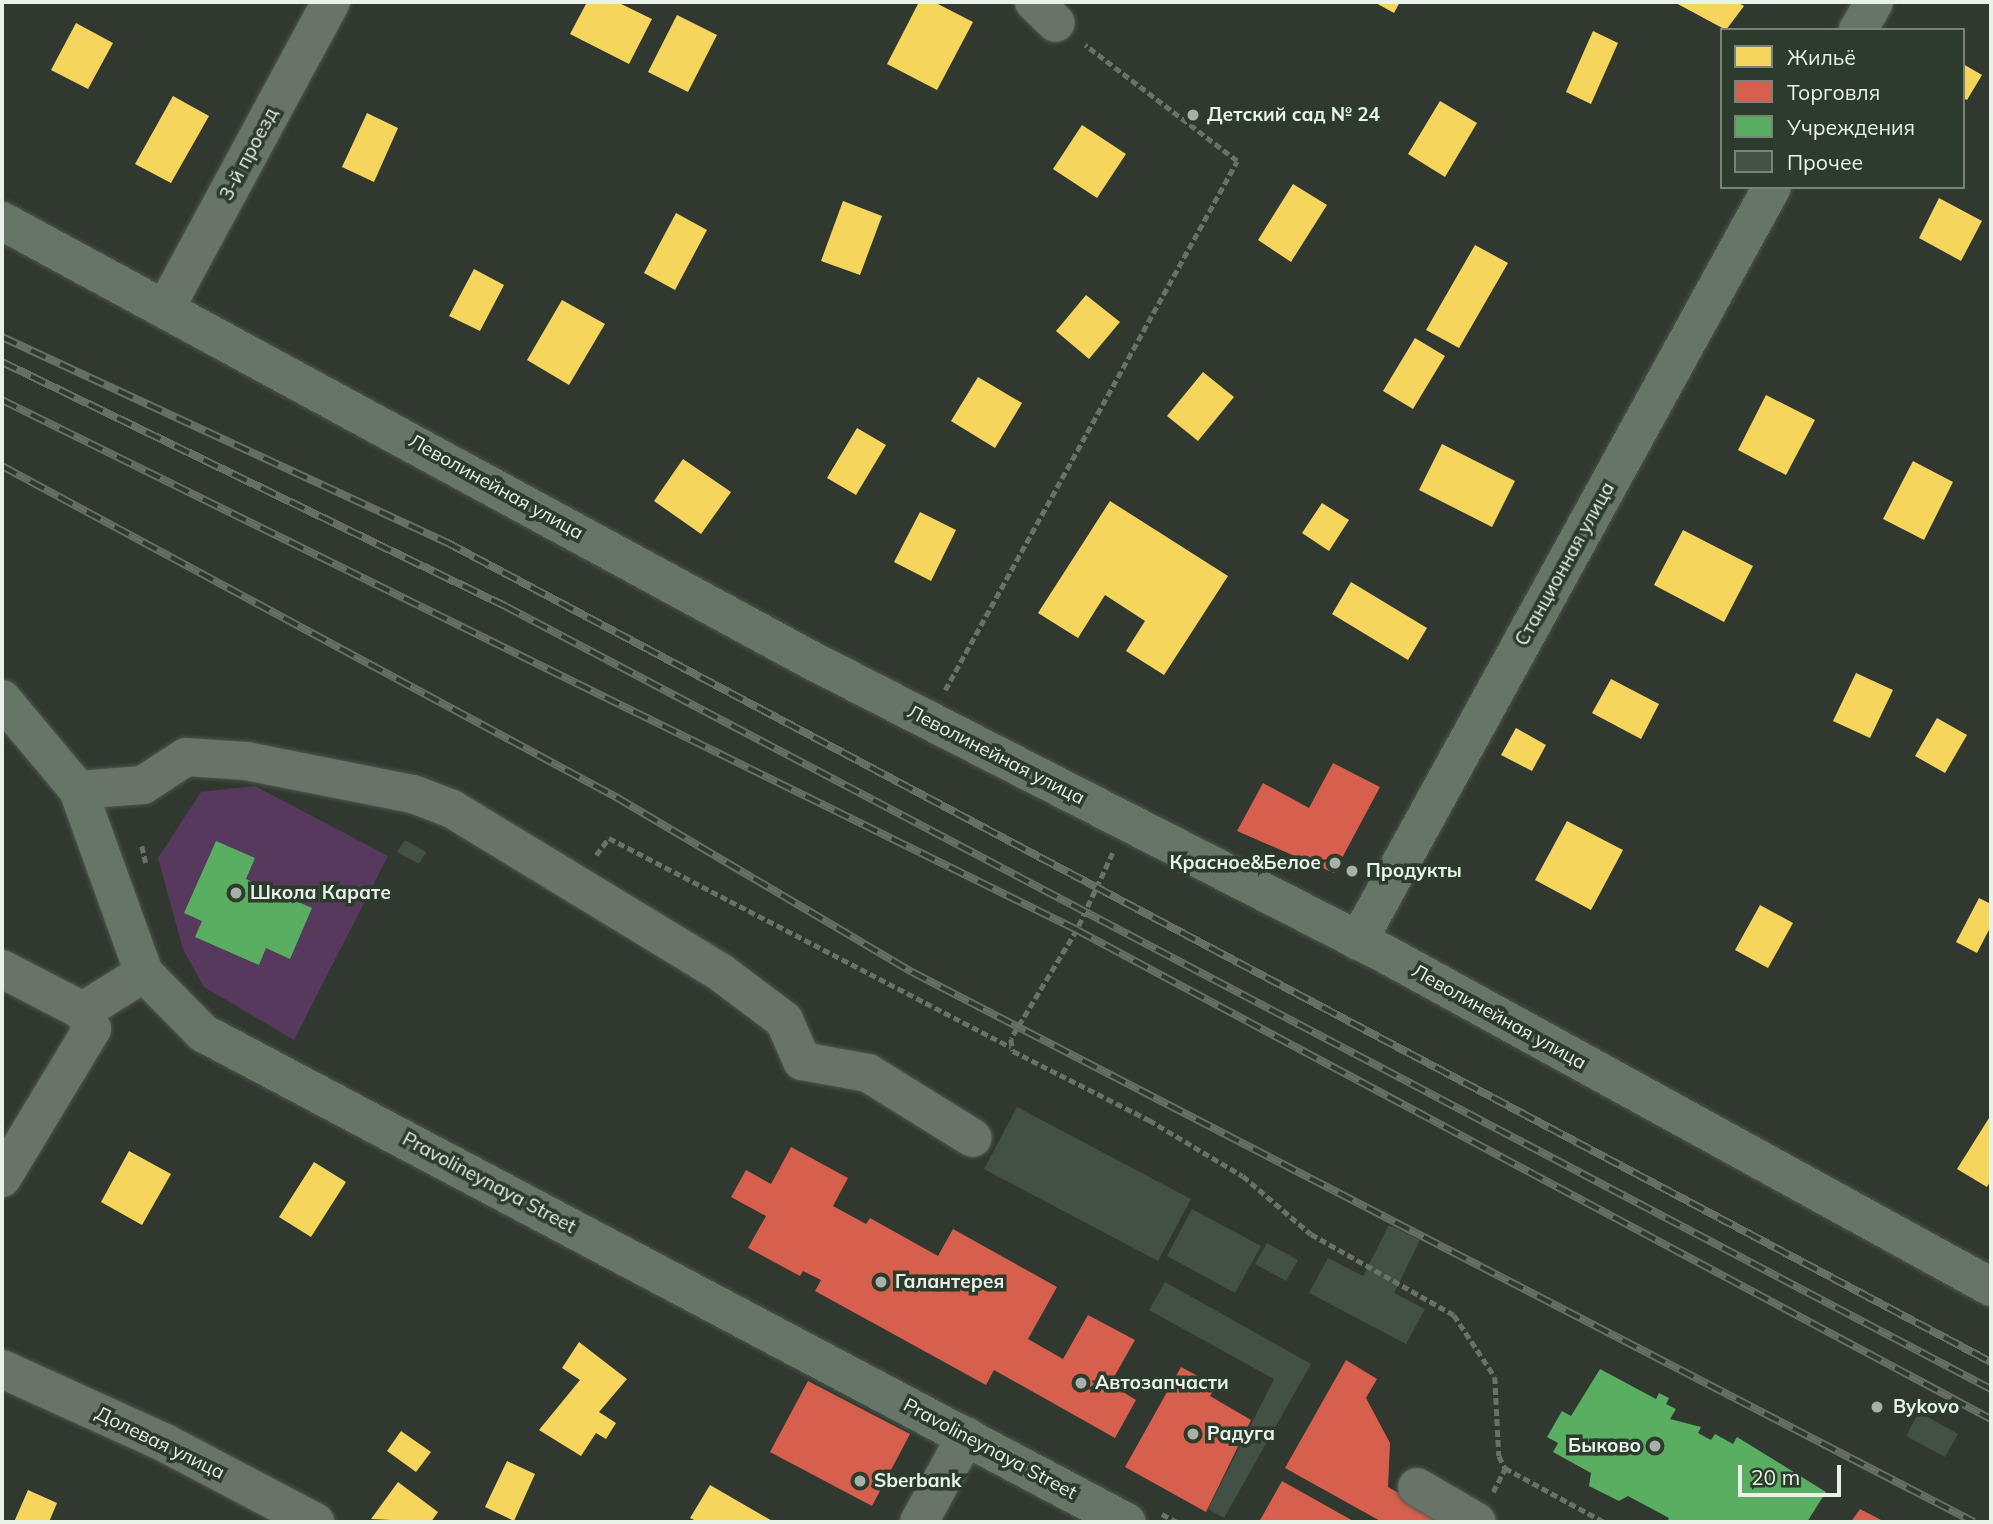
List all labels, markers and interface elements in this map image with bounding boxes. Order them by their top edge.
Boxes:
legend [1720,28,1965,189]
text: Жильё [1787,44,1856,70]
text: Торговля [1787,79,1880,105]
street label: 3-й проезд [215,104,283,204]
place label: Детский сад № 24 [1207,104,1380,126]
marker: Детский сад № 24 [1185,107,1201,123]
text: Учреждения [1787,114,1915,140]
text: Прочее [1787,149,1863,175]
street label: Леволинейная улица [405,430,587,544]
street label: Станционная улица [1511,478,1619,650]
street label: Леволинейная улица [904,700,1088,810]
place label: Красное&Белое [1169,852,1321,874]
marker: Красное&Белое [1327,855,1343,871]
place label: Продукты [1366,860,1462,882]
marker: Продукты [1344,863,1360,879]
place label: Школа Карате [250,882,391,904]
marker: Школа Карате [228,885,244,901]
street label: Леволинейная улица [1408,960,1590,1074]
street label: Pravolineynaya Street [399,1128,579,1238]
place label: Галантерея [895,1271,1004,1293]
marker: Галантерея [873,1274,889,1290]
place label: Автозапчасти [1095,1372,1229,1394]
marker: Автозапчасти [1073,1375,1089,1391]
street label: Pravolineynaya Street [900,1394,1080,1504]
place label: Bykovo [1893,1396,1959,1418]
marker: Bykovo [1867,1397,1887,1417]
street label: Долевая улица [92,1402,228,1484]
place label: Радуга [1207,1423,1275,1445]
marker: Радуга [1185,1426,1201,1442]
place label: Быково [1568,1435,1641,1457]
marker: Быково [1647,1438,1663,1454]
scale bar [1741,1450,1844,1494]
text: 20 m [1751,1464,1800,1490]
place label: Sberbank [874,1470,961,1492]
marker: Sberbank [852,1473,868,1489]

